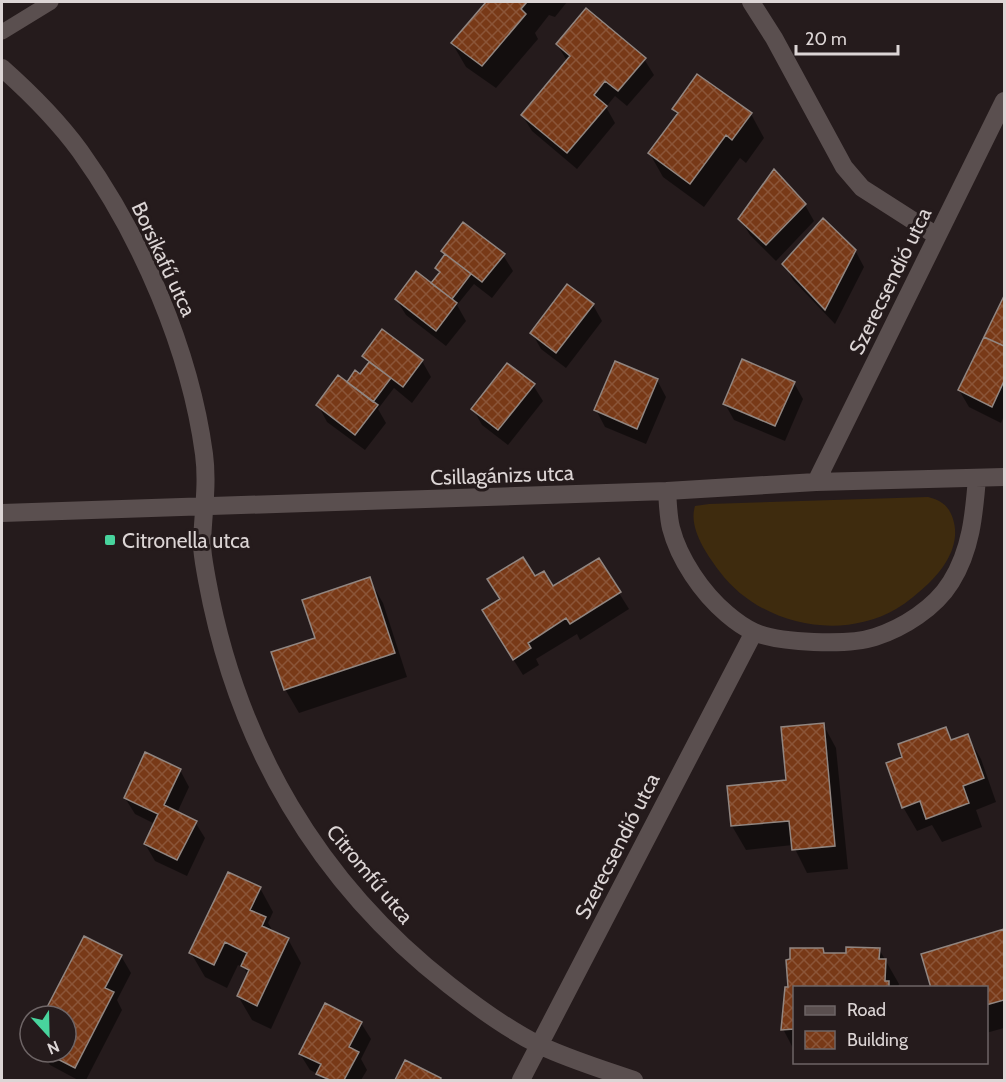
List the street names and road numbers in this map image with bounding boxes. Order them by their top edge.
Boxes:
street label: Borsikafű utca [127,198,201,320]
street label: Szerecsendió utca [844,203,936,359]
street label: Csillagánizs utca [430,460,574,490]
street label: Szerecsendió utca [569,769,665,923]
street label: Citromfű utca [321,819,419,929]

